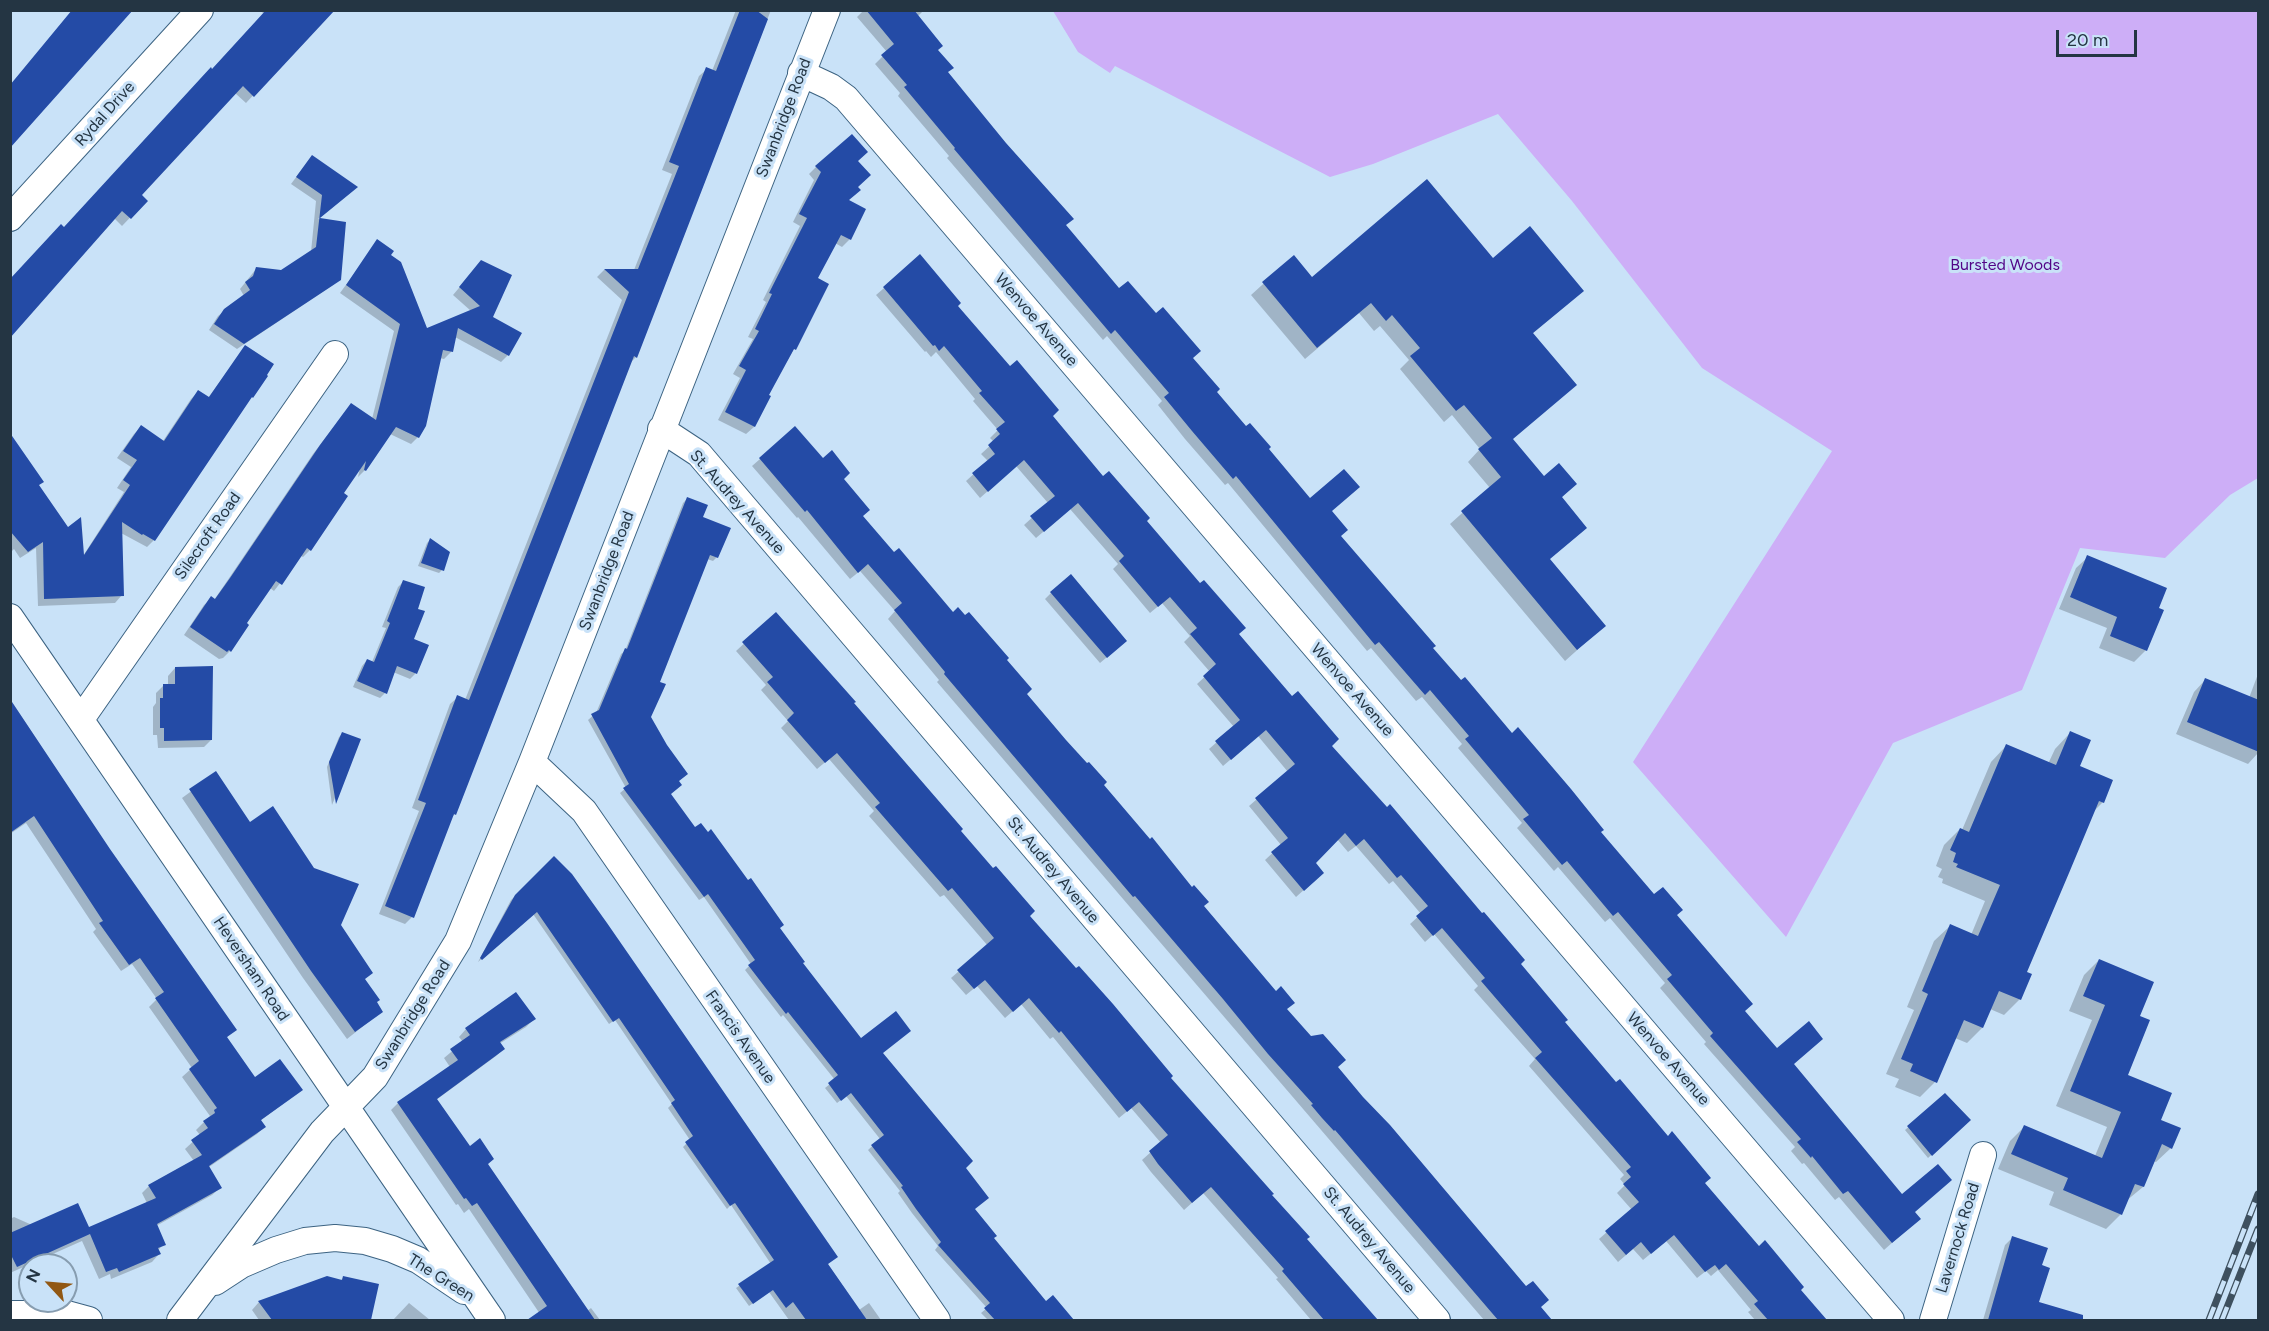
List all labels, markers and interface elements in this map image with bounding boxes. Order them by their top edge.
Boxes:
scale bar [2059,18,2140,56]
text: 20 m [2067,29,2108,51]
street label: Swanbridge Road [752,56,816,180]
street label: Rydal Drive [71,78,139,150]
park label: Bursted Woods [1950,255,2060,275]
street label: Wenvoe Avenue [991,270,1081,370]
street label: St. Audrey Avenue [685,446,789,558]
street label: Silecroft Road [171,489,245,583]
street label: Swanbridge Road [575,509,639,633]
street label: Wenvoe Avenue [1307,640,1397,740]
street label: St. Audrey Avenue [1003,813,1103,927]
street label: Heversham Road [209,913,293,1025]
street label: Swanbridge Road [371,956,455,1074]
street label: Francis Avenue [701,987,779,1087]
street label: Wenvoe Avenue [1623,1009,1713,1109]
street label: Lavernock Road [1932,1181,1984,1295]
street label: St. Audrey Avenue [1319,1183,1419,1297]
street label: The Green [404,1250,478,1306]
north arrow [18,1253,78,1313]
text: N [22,1266,44,1285]

